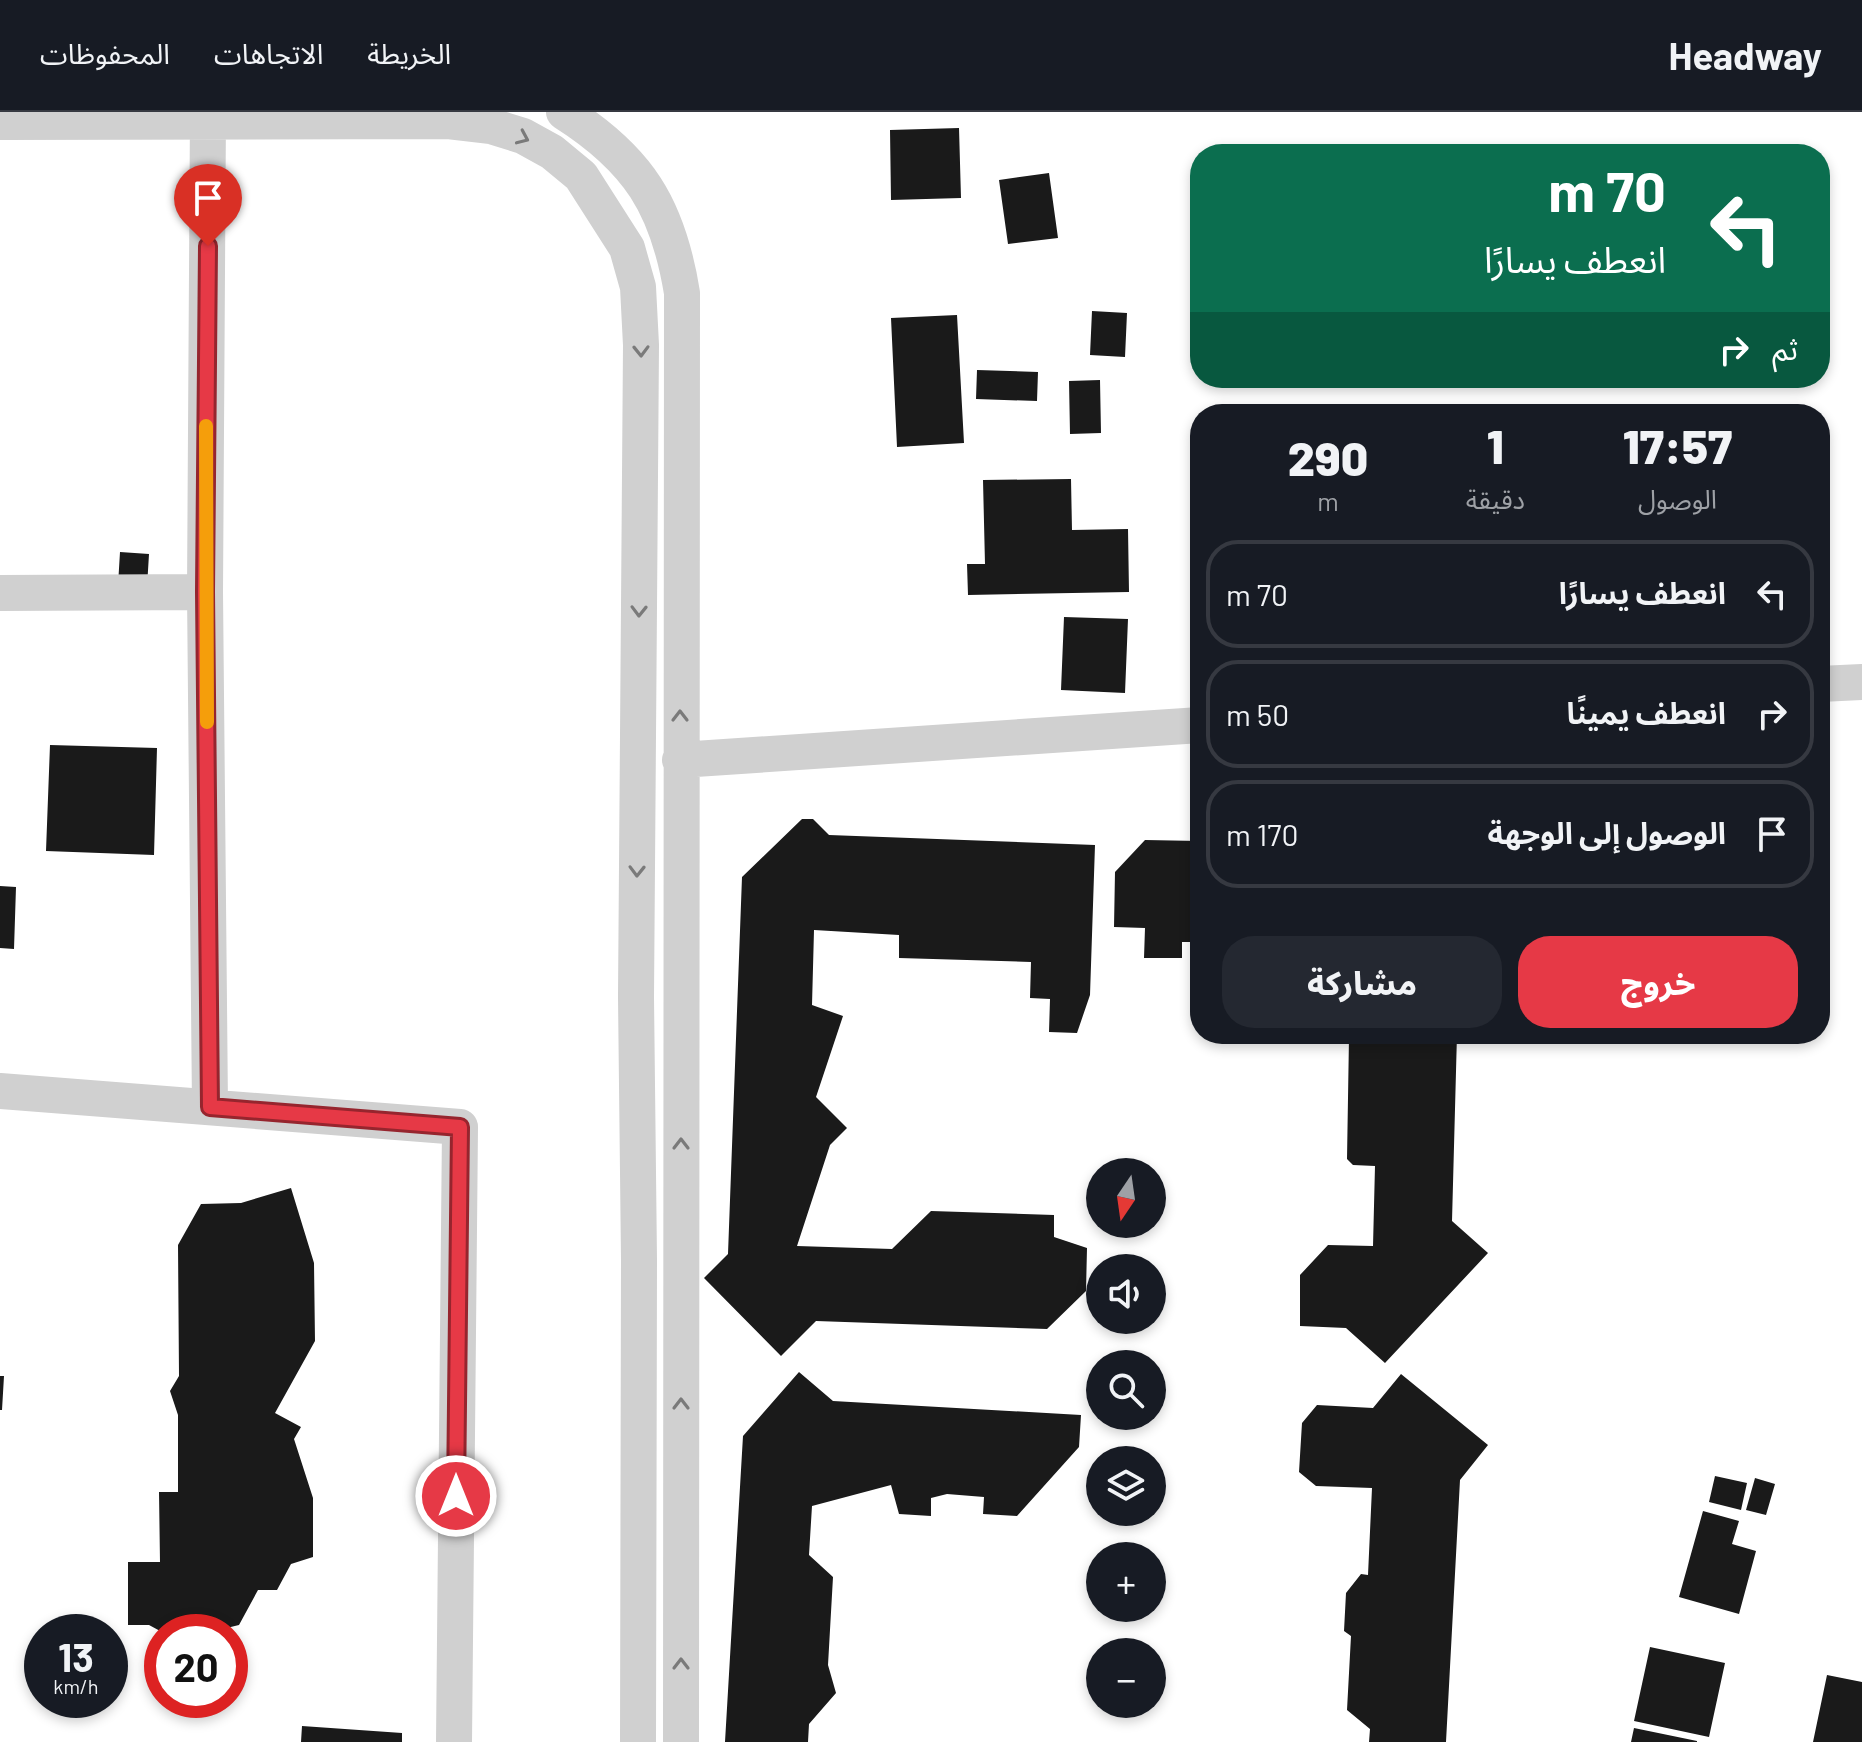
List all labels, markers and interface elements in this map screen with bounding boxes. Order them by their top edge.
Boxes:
text: Headway [1669,32,1822,78]
text: المحفوظات [40,36,170,70]
text: الاتجاهات [214,36,323,70]
text: الخريطة [367,36,451,70]
one-way arrow [515,128,530,144]
text: 70 m [1548,156,1666,223]
pin [174,164,242,246]
icon: arrive [186,176,230,220]
icon: left [1694,176,1798,280]
text: انعطف يسارًا [1484,237,1666,280]
icon: right [1712,328,1756,372]
text: ثم [1772,330,1798,366]
one-way arrow [632,345,650,358]
text: 1 [1487,416,1504,474]
text: 17:57 [1623,416,1732,474]
text: 290 [1288,428,1368,486]
text: دقيقة [1466,483,1525,514]
text: الوصول [1638,483,1717,514]
text: m [1317,485,1339,516]
icon: left [1750,572,1794,616]
text: انعطف يسارًا [1559,574,1726,610]
text: 70 m [1226,576,1288,612]
one-way arrow [630,605,648,618]
icon: right [1750,692,1794,736]
text: انعطف يمينًا [1567,694,1726,730]
text: 50 m [1226,696,1289,732]
one-way arrow [671,709,689,722]
icon: arrive [1750,812,1794,856]
text: الوصول إلى الوجهة [1487,814,1726,850]
text: 170 m [1226,816,1298,852]
one-way arrow [628,865,646,878]
button: مشاركة [1222,936,1502,1028]
button: خروج [1518,936,1798,1028]
one-way arrow [672,1137,690,1150]
north arrow [1086,1158,1166,1238]
map controls [1086,1158,1166,1718]
button: sound [1086,1254,1166,1334]
button: search [1086,1350,1166,1430]
one-way arrow [673,1397,690,1410]
button: layers [1086,1446,1166,1526]
position arrow [414,1454,498,1538]
button: + [1086,1542,1166,1622]
speed limit sign: 20 [144,1614,248,1718]
text: 13 [58,1632,94,1680]
button: − [1086,1638,1166,1718]
one-way arrow [672,1657,690,1670]
text: km/h [53,1674,99,1698]

